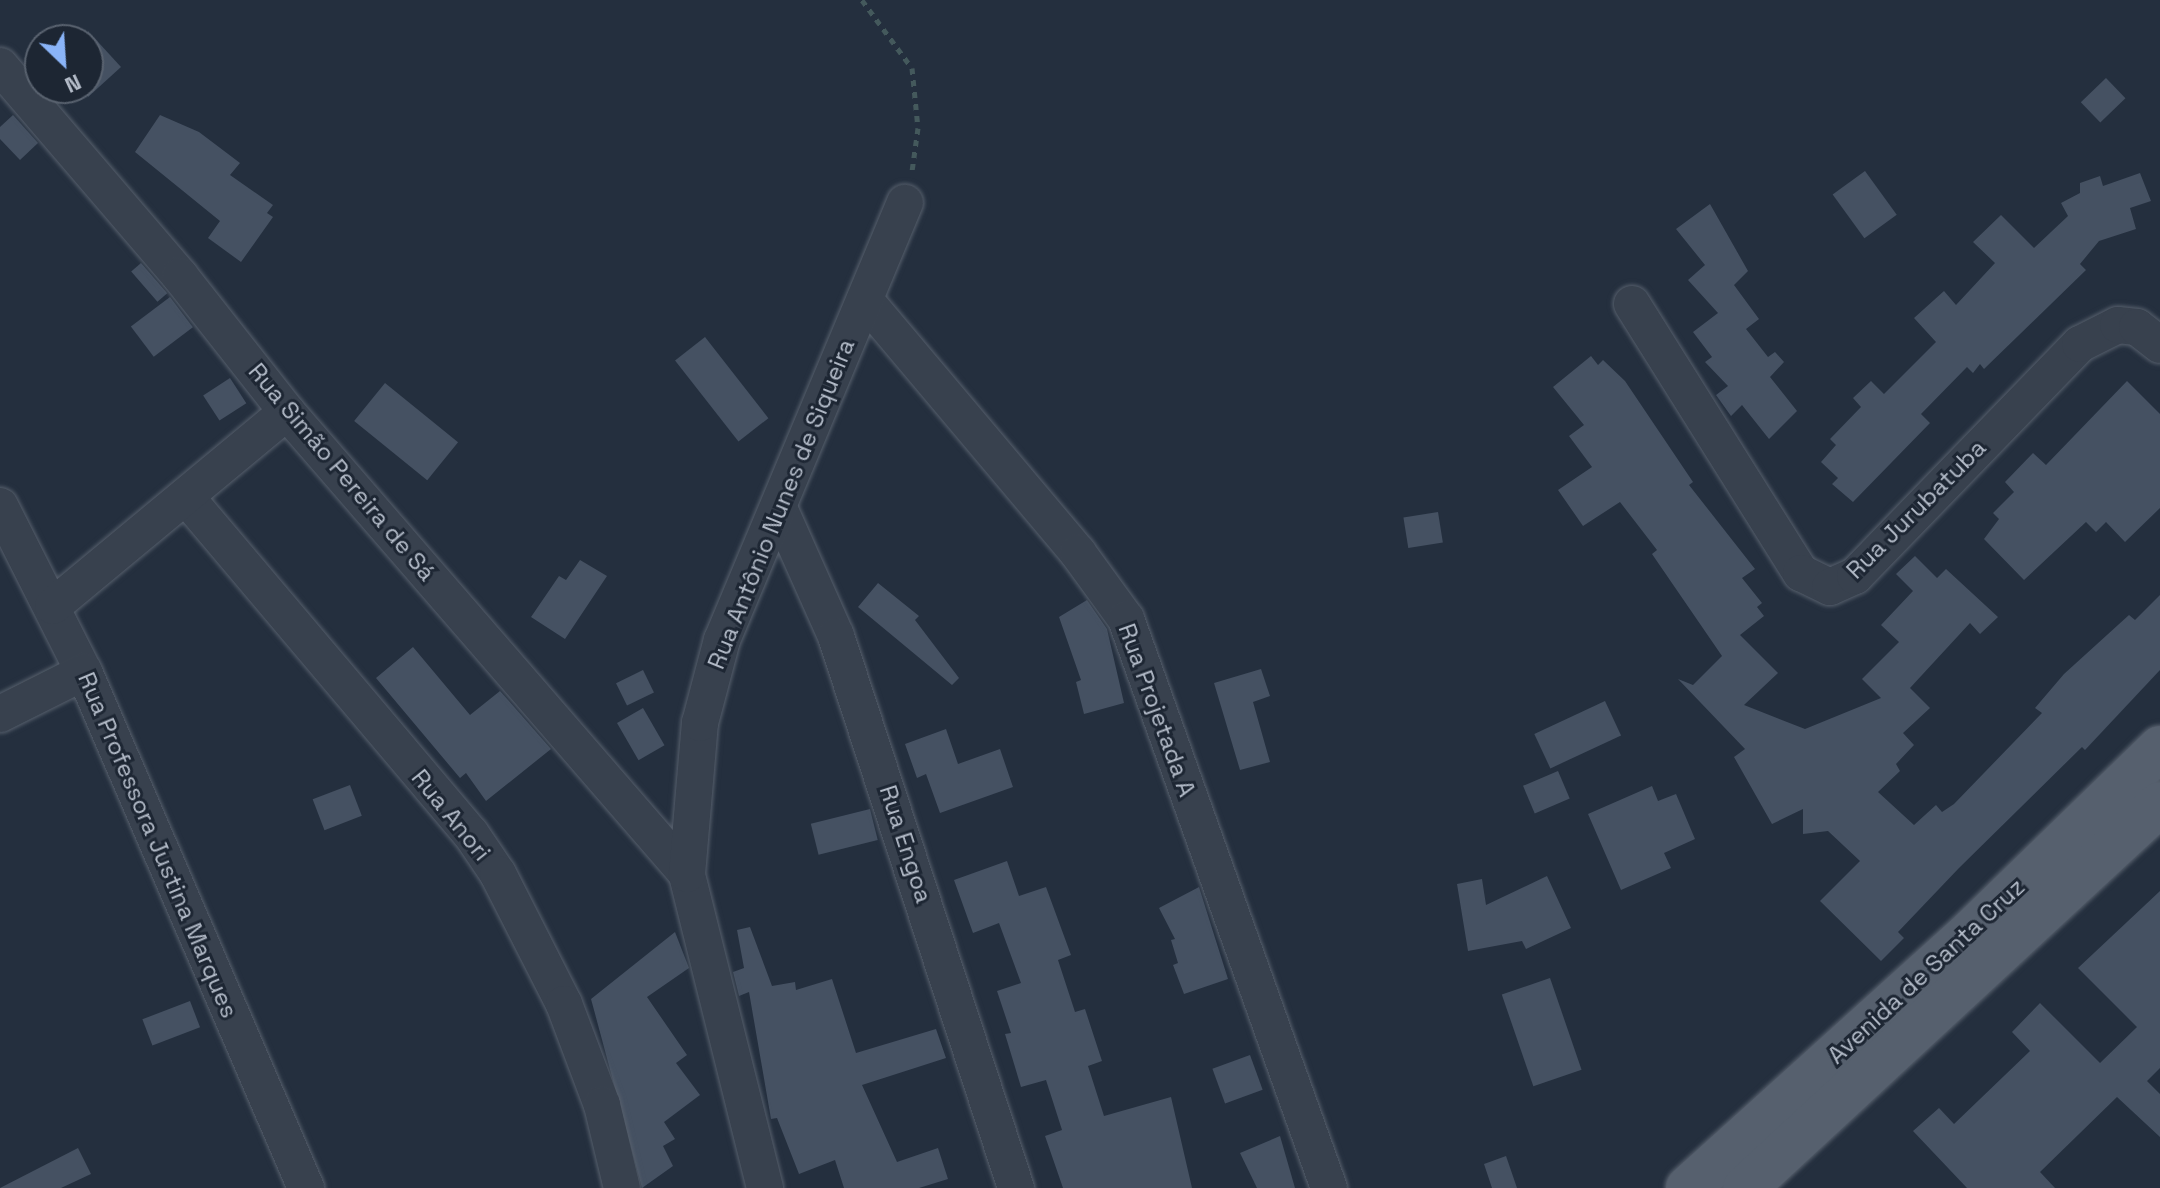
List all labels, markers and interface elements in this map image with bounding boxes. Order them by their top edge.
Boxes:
north arrow [24,24,104,104]
text: N [61,68,86,100]
street label: Rua Antônio Nunes de Siqueira [701,335,861,673]
street label: Rua Simão Pereira de Sá [242,357,442,587]
street label: Rua Jurubatuba [1840,433,1992,585]
street label: Rua Projetada A [1112,619,1202,801]
street label: Rua Professora Justina Marques [72,668,244,1022]
street label: Rua Anori [405,763,497,867]
street label: Rua Engoa [873,782,939,906]
street label: Avenida de Santa Cruz [1822,872,2030,1070]

